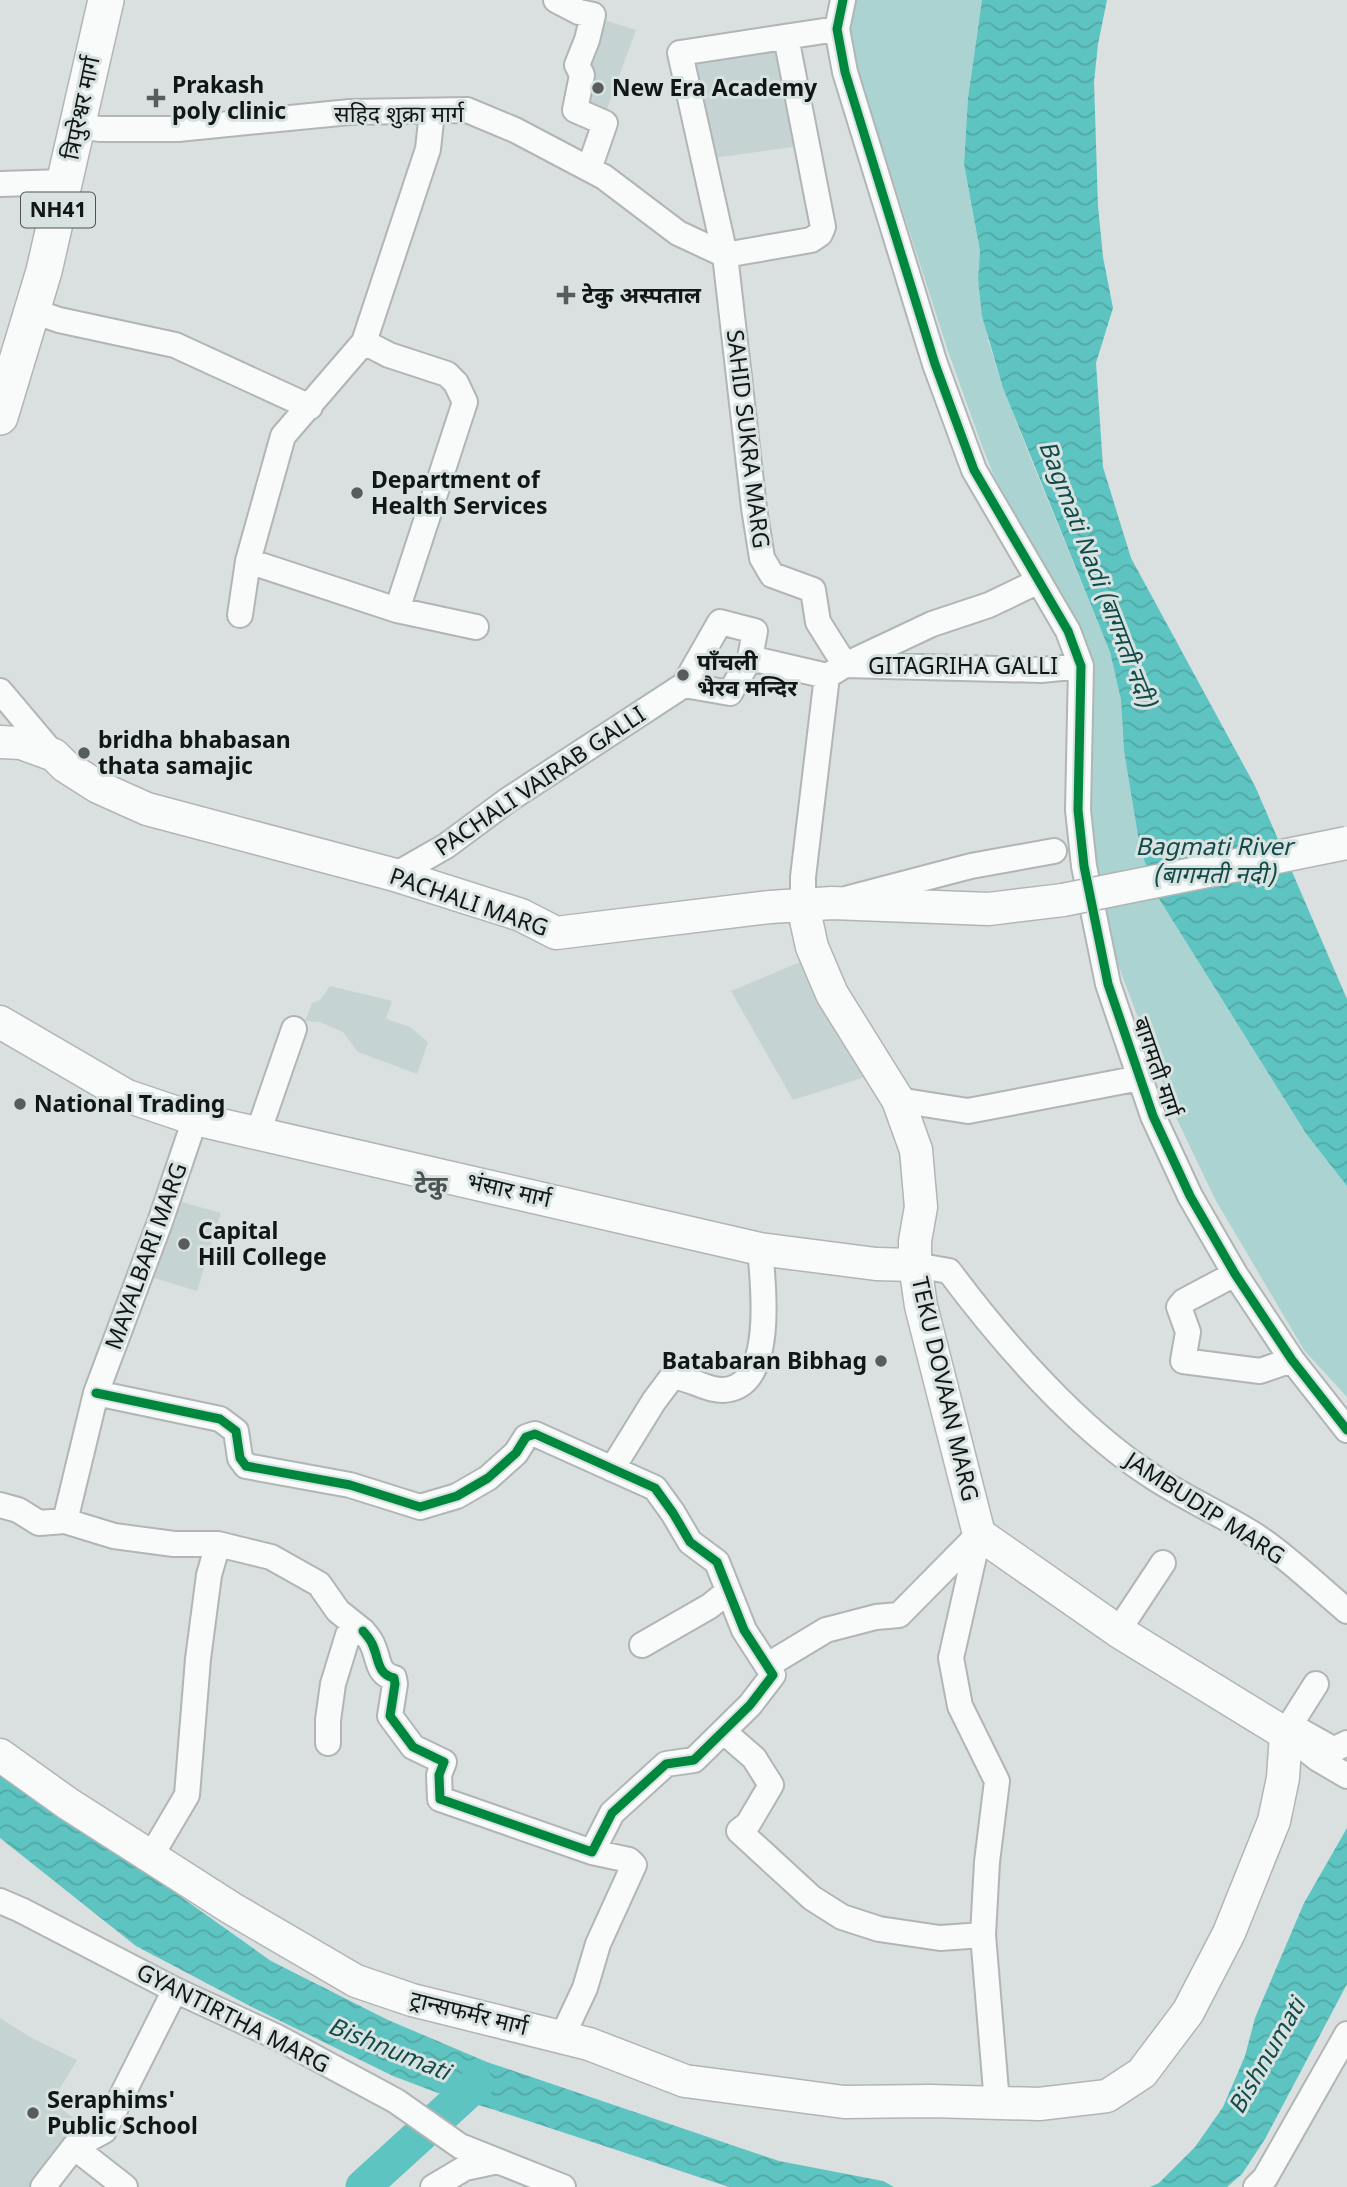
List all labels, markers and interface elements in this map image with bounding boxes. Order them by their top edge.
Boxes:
street label: त्रिपुरेश्वर मार्ग [57,53,109,163]
place label: Prakash poly clinic [172,72,286,128]
place label: New Era Academy [612,75,818,105]
marker: New Era Academy [590,80,606,96]
marker: Prakash poly clinic [146,88,166,108]
street label: सहिद शुक्रा मार्ग [334,101,465,131]
road number: NH41 [21,192,95,228]
place label: टेकु अस्पताल [582,282,702,312]
marker: टेकु अस्पताल [556,285,576,305]
street label: SAHID SUKRA MARG [718,328,774,550]
water label: Bagmati Nadi (बागमती नदी) [1030,437,1161,714]
place label: Department of Health Services [371,467,548,523]
marker: Department of Health Services [349,485,365,501]
place label: पाँचली भैरव मन्दिर [697,649,798,705]
street label: GITAGRIHA GALLI [868,653,1058,683]
marker: पाँचली भैरव मन्दिर [675,667,691,683]
street label: PACHALI VAIRAB GALLI [430,701,652,864]
place label: bridha bhabasan thata samajic [98,727,291,783]
marker: bridha bhabasan thata samajic [76,745,92,761]
water label: Bagmati River (बागमती नदी) [1135,833,1296,893]
street label: PACHALI MARG [385,863,552,945]
street label: बागमती मार्ग [1124,1014,1186,1122]
place label: National Trading [34,1091,225,1121]
marker: National Trading [12,1096,28,1112]
street label: MAYALBARI MARG [100,1159,196,1354]
street label: भंसार मार्ग [463,1168,555,1216]
district label: टेकु [415,1171,448,1203]
place label: Capital Hill College [198,1218,327,1274]
marker: Capital Hill College [176,1236,192,1252]
street label: TEKU DOVAAN MARG [903,1274,983,1505]
place label: Batabaran Bibhag [662,1348,867,1378]
marker: Batabaran Bibhag [873,1353,889,1369]
street label: JAMBUDIP MARG [1117,1446,1290,1573]
street label: GYANTIRTHA MARG [131,1958,334,2081]
street label: ट्रान्सफर्मर मार्ग [407,1986,531,2044]
water label: Bishnumati [1223,1991,1316,2121]
water label: Bishnumati [323,2012,456,2091]
place label: Seraphims' Public School [47,2087,198,2143]
marker: Seraphims' Public School [25,2105,41,2121]

